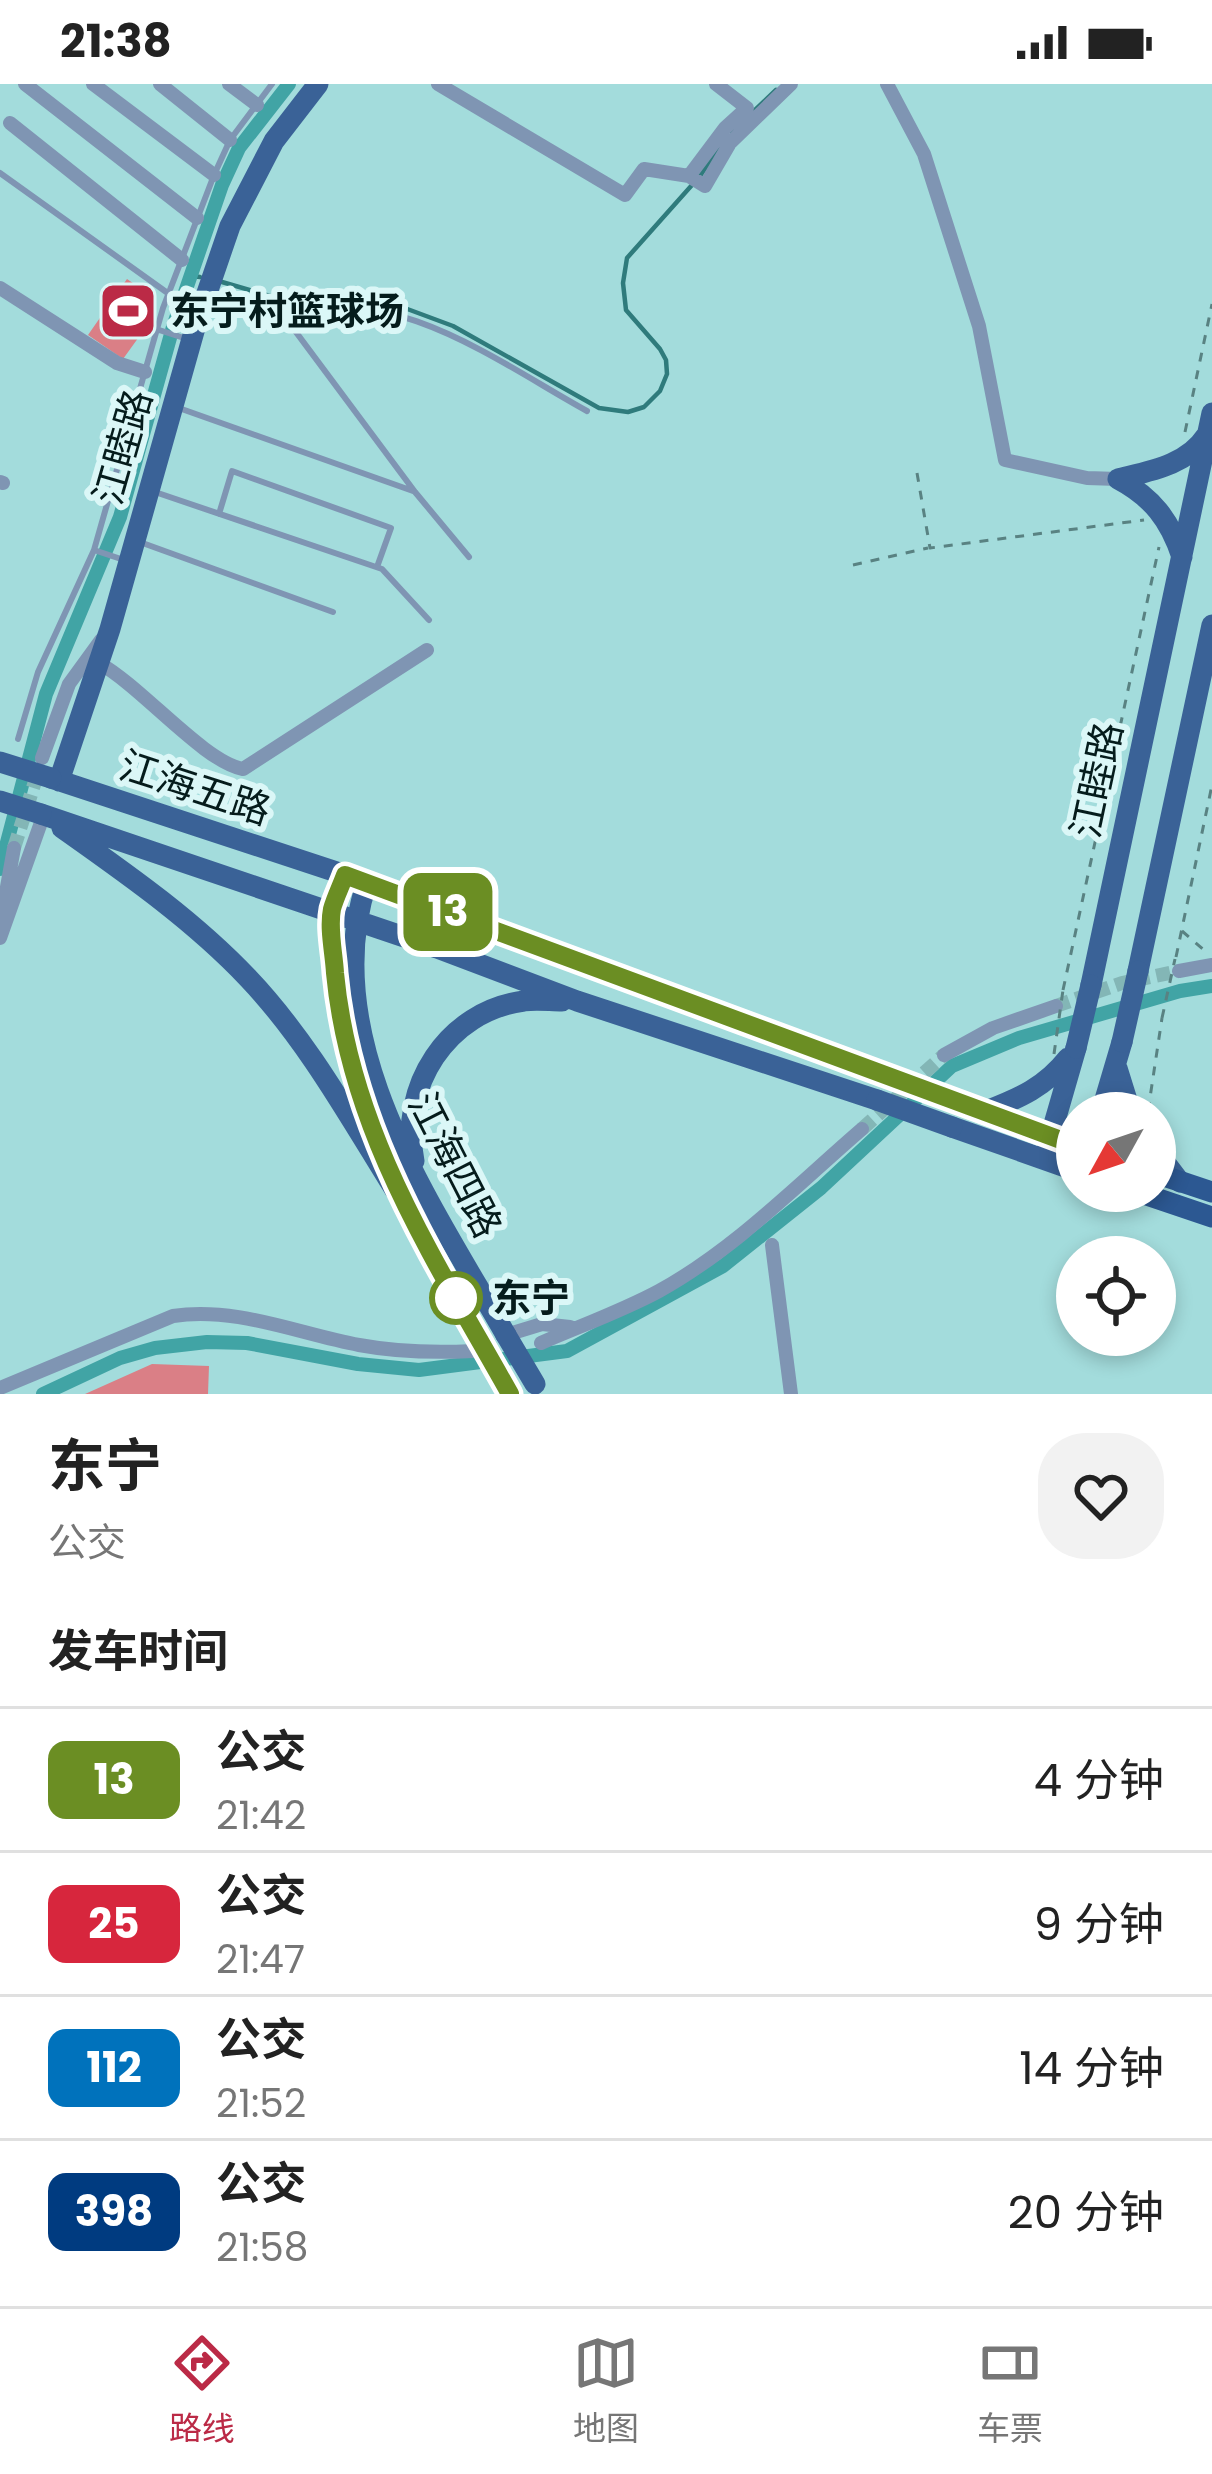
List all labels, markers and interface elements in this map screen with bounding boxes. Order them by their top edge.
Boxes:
text: 21:38 [60,10,172,73]
sports icon: 东宁村篮球场 [97,280,159,342]
place label: 东宁村篮球场 [170,284,404,339]
street label: 江睦路 [80,383,166,511]
street label: 江睦路 [1058,717,1136,843]
street label: 江海五路 [112,738,278,838]
line badge: 13 [394,873,502,951]
text: 13 [427,882,469,941]
street label: 江海四路 [395,1083,515,1247]
north arrow [1056,1092,1176,1212]
map controls [1056,1092,1176,1356]
button: locate [1056,1236,1176,1356]
place label: 东宁 [492,1271,570,1326]
marker: 东宁 [431,1273,481,1323]
text: 东宁 [48,1426,162,1506]
button: heart [1038,1433,1164,1559]
text: 公交 [48,1515,126,1570]
text: 发车时间 [48,1620,228,1683]
text: 公交 [216,1720,306,1783]
text: 4 分钟 [1034,1749,1164,1812]
text: 13 [93,1750,135,1809]
text: 21:42 [216,1788,306,1843]
text: 公交 [216,1864,306,1927]
text: 9 分钟 [1034,1893,1164,1956]
text: 25 [88,1894,140,1953]
text: 21:47 [216,1932,305,1987]
text: 公交 [216,2008,306,2071]
text: 14 分钟 [1019,2037,1164,2100]
text: 112 [86,2038,142,2097]
text: 21:52 [216,2076,306,2131]
text: 公交 [216,2152,306,2215]
text: 20 分钟 [1008,2181,1164,2244]
text: 398 [75,2182,153,2241]
text: 21:58 [216,2220,308,2275]
tab: 路线 [169,2330,235,2454]
tab: 地图 [573,2330,639,2454]
tab: 车票 [977,2330,1043,2454]

